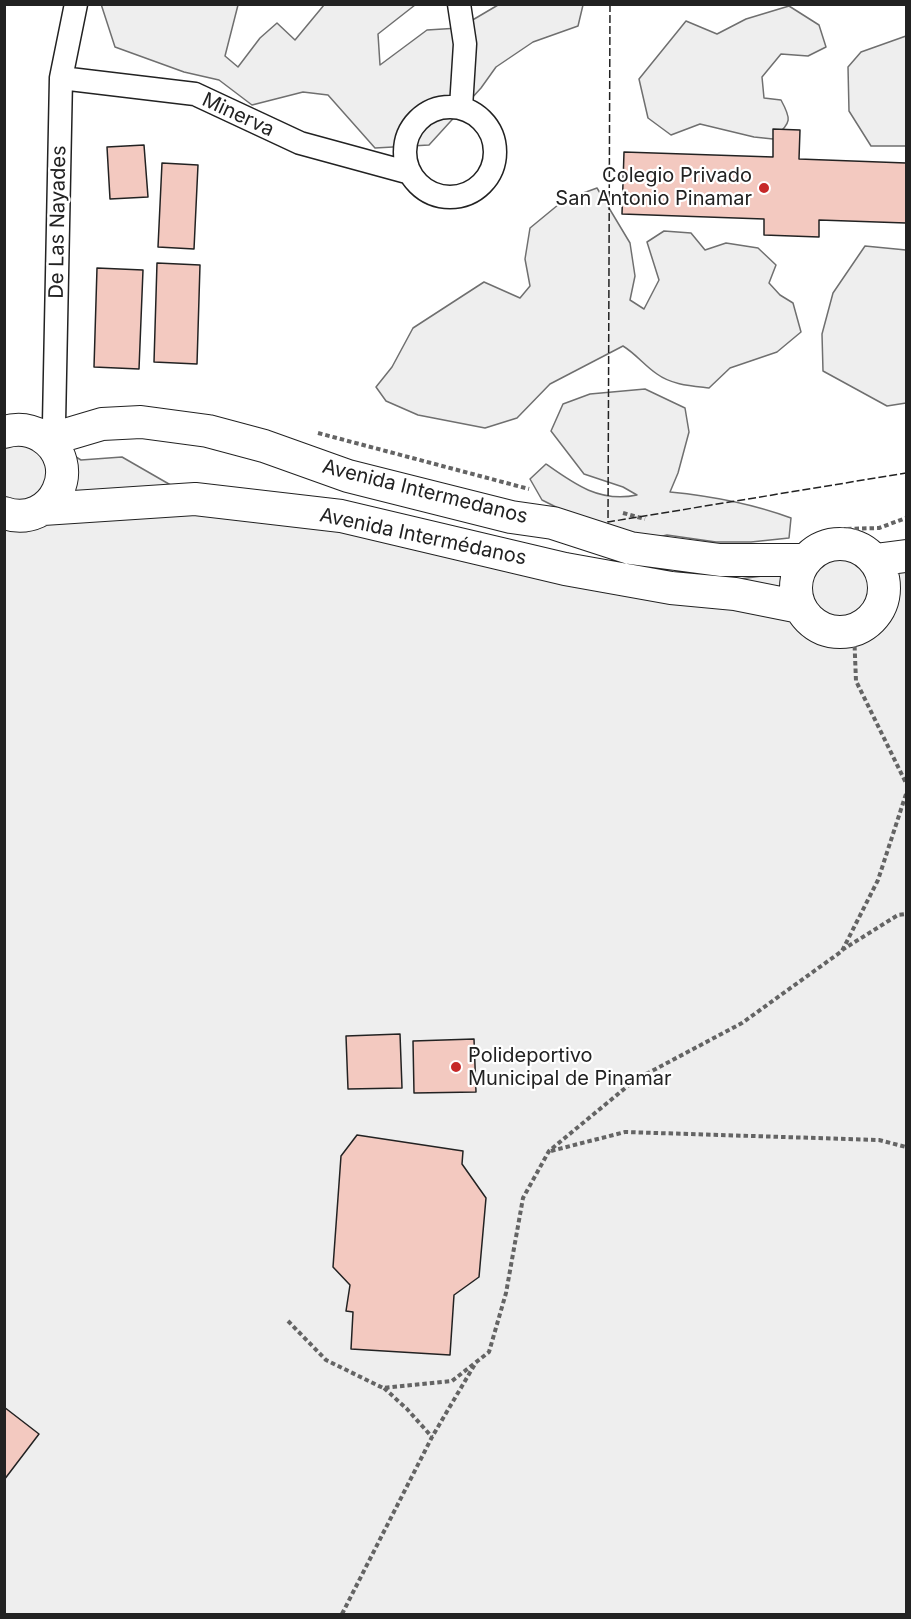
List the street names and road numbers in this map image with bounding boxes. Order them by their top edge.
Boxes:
street label: Minerva [198,88,278,142]
street label: De Las Nayades [45,145,71,299]
street label: Avenida Intermedanos [320,455,530,529]
street label: Avenida Intermédanos [317,503,529,571]

